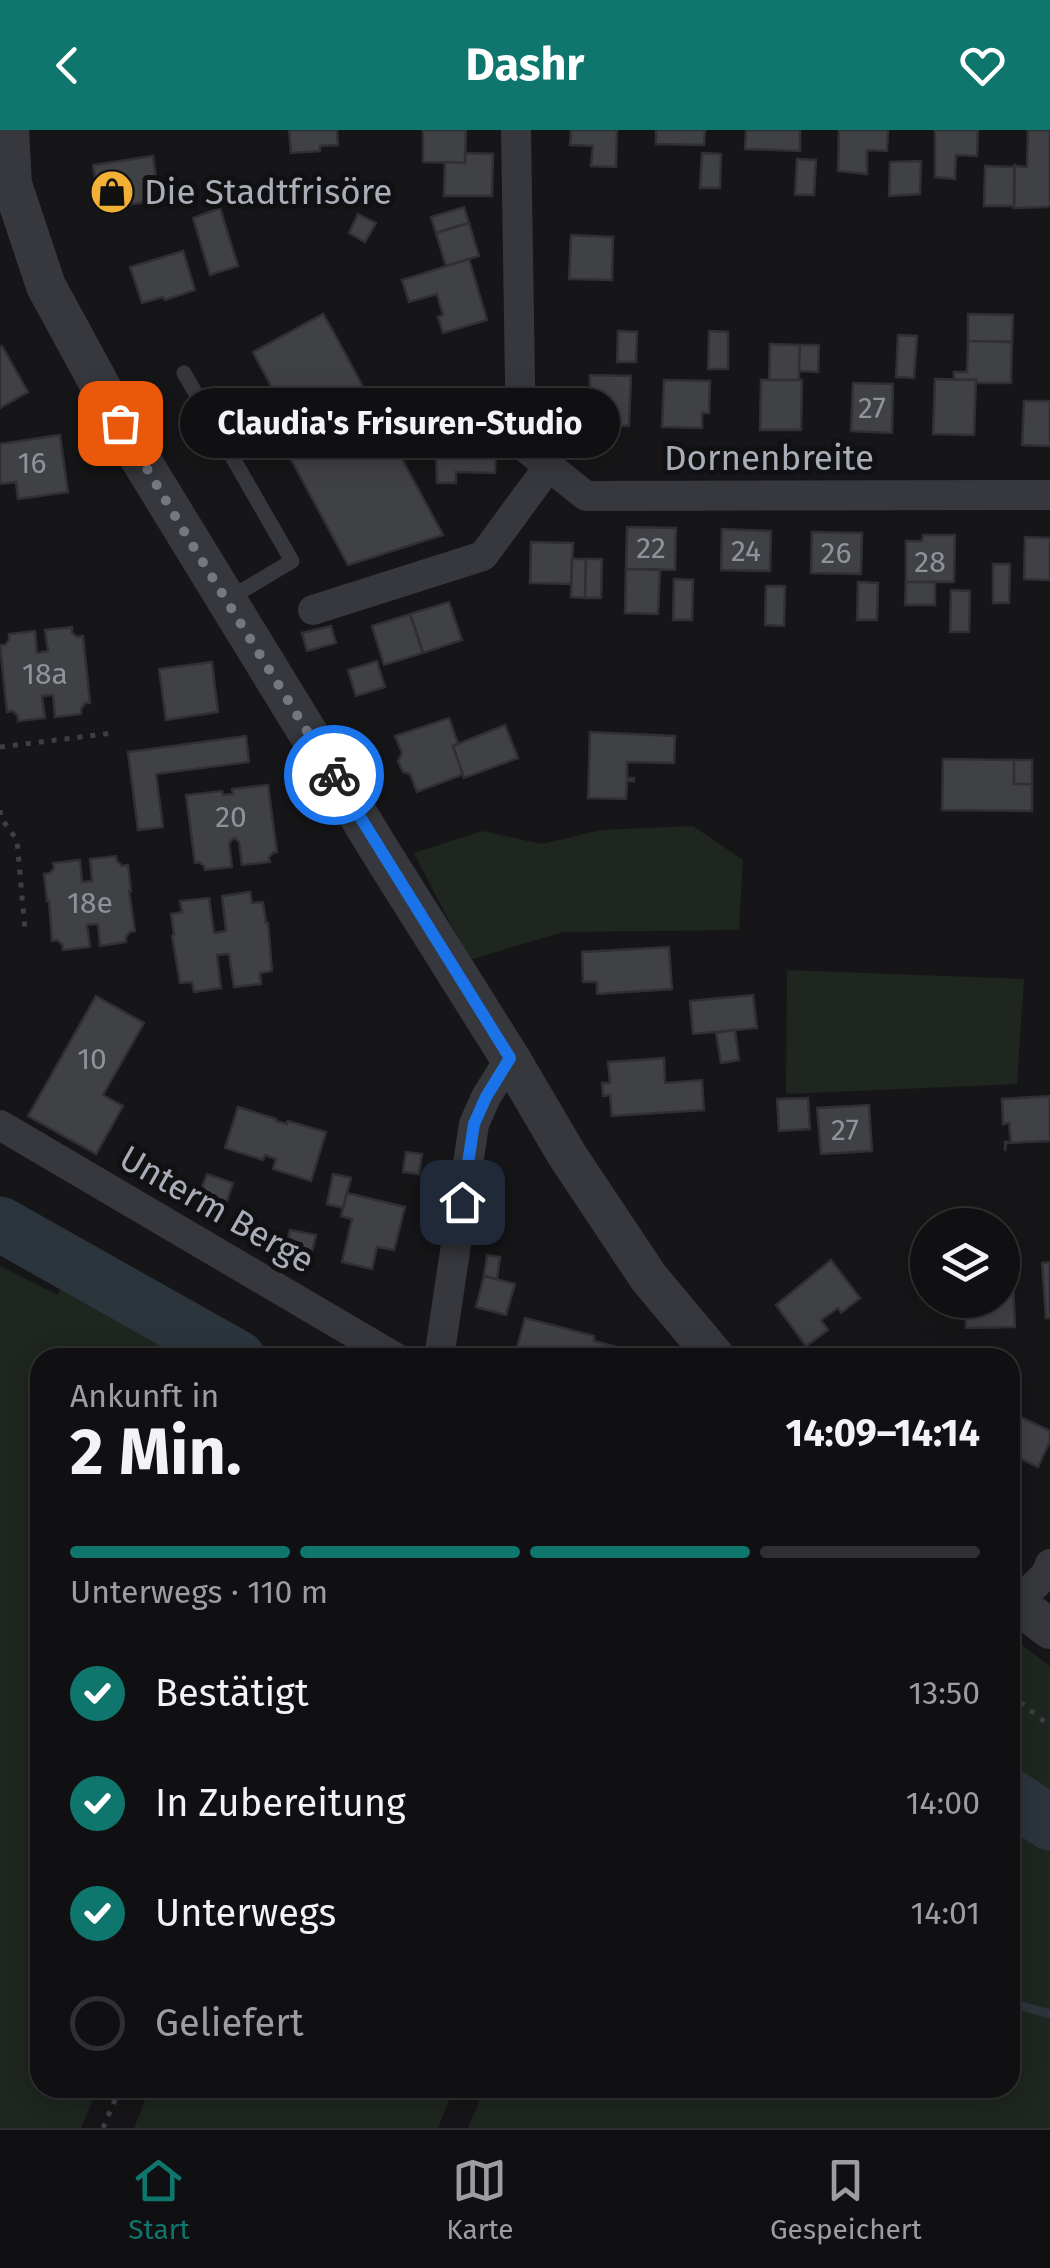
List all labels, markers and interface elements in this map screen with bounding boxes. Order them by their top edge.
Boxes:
icon: back [40,38,95,93]
text: Dashr [466,38,584,92]
icon: heart [955,38,1010,93]
shop icon: Die Stadtfrisöre [89,169,135,215]
place label: Die Stadtfrisöre [144,171,392,213]
pin [78,381,163,466]
callout: Claudia's Frisuren-Studio [180,388,620,458]
house number: 27 [858,390,886,426]
icon: bag [93,396,148,451]
text: Claudia's Frisuren-Studio [218,404,582,442]
street label: Dornenbreite [664,437,874,479]
house number: 16 [18,445,46,481]
house number: 22 [636,530,666,566]
house number: 24 [731,533,761,569]
house number: 26 [821,535,851,571]
house number: 28 [914,544,946,580]
house number: 18a [22,656,68,692]
courier [284,725,384,825]
icon: bike [307,748,362,803]
house number: 20 [215,799,247,835]
house number: 18e [67,885,113,921]
house number: 10 [77,1041,107,1077]
house number: 27 [831,1112,859,1148]
street label: Unterm Berge [112,1136,322,1282]
pin [420,1160,505,1245]
icon: home [435,1175,490,1230]
map controls [910,1208,1020,1318]
button: layers [910,1208,1020,1318]
text: Ankunft in [70,1377,219,1415]
text: 14:09–14:14 [786,1410,980,1456]
text: 2 Min. [70,1413,242,1491]
text: Unterwegs · 110 m [70,1573,328,1611]
icon: check [70,1666,125,1721]
text: Bestätigt [155,1670,309,1716]
text: 13:50 [908,1674,980,1712]
icon: check [70,1776,125,1831]
text: In Zubereitung [155,1780,406,1826]
text: 14:00 [906,1784,980,1822]
icon: check [70,1886,125,1941]
text: Unterwegs [155,1890,336,1936]
text: 14:01 [911,1894,980,1932]
text: Geliefert [155,2000,304,2046]
tab: Start [128,2153,190,2246]
tab: Karte [446,2153,513,2246]
tab: Gespeichert [770,2153,922,2246]

